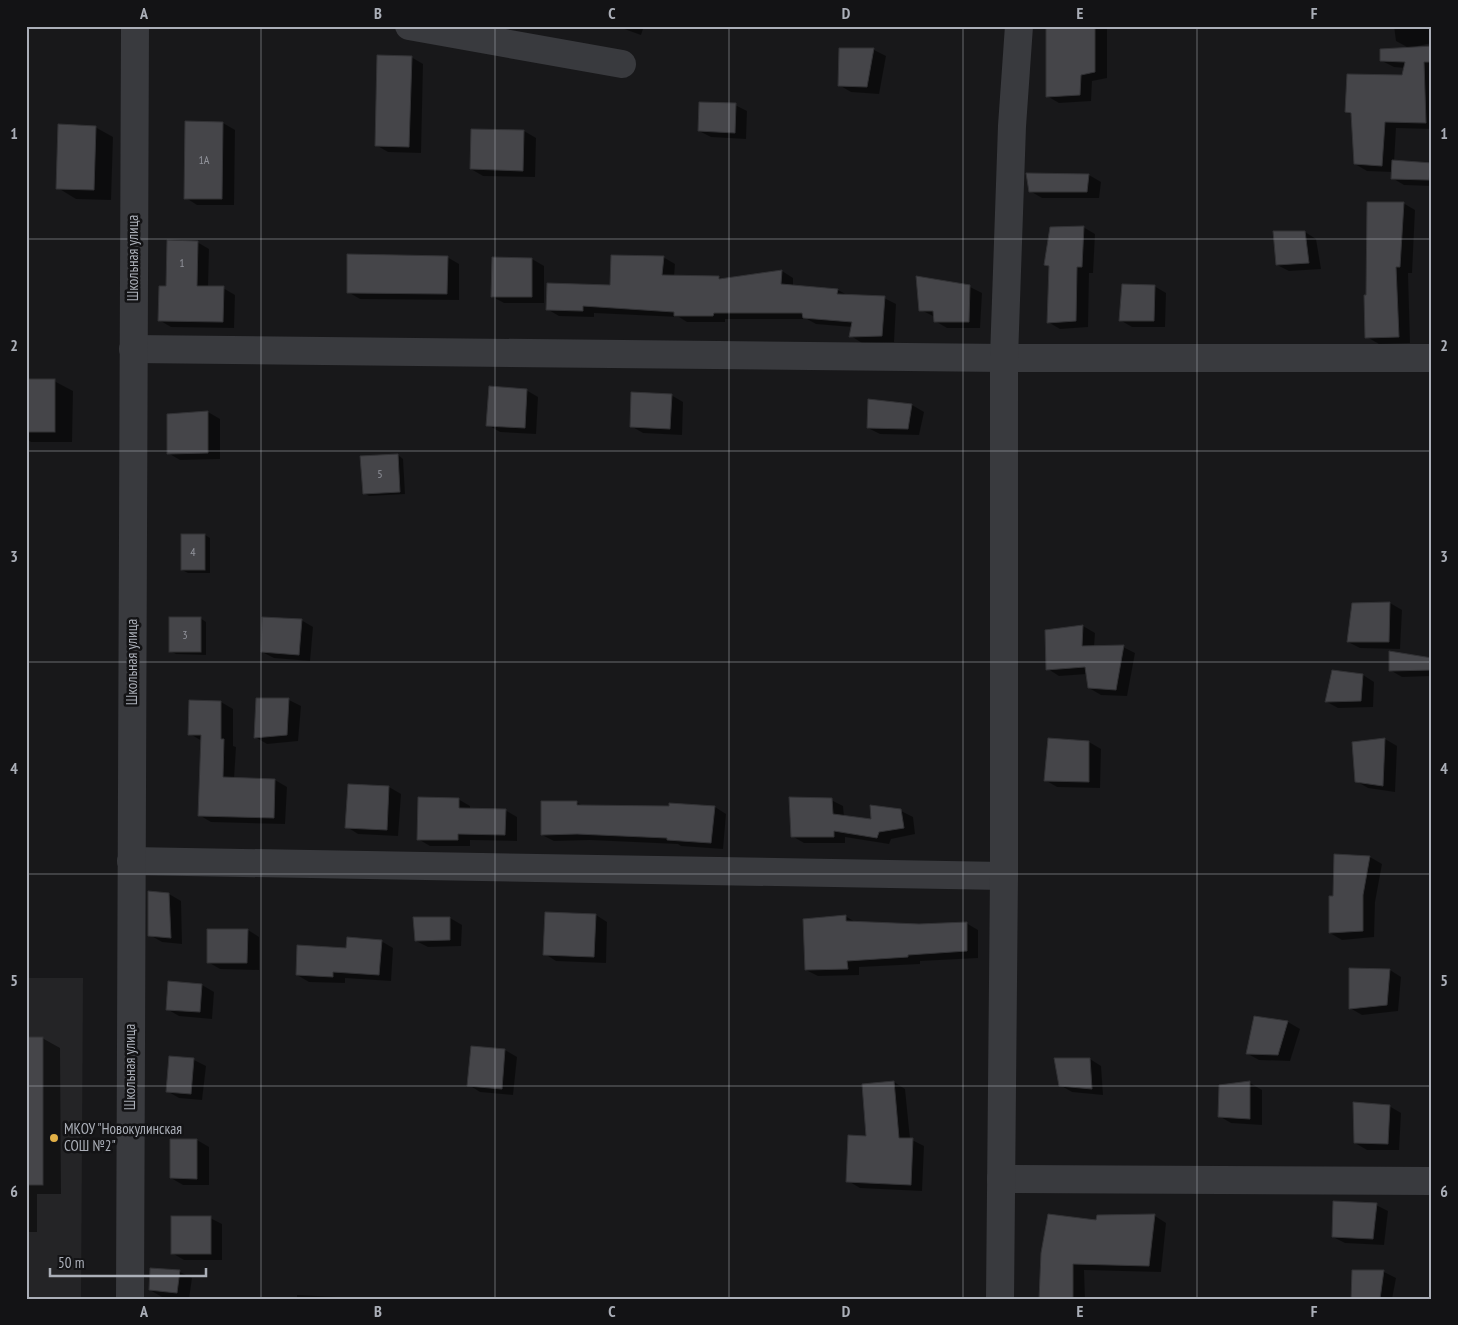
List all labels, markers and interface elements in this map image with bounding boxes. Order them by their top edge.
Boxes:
text: A [139,3,149,23]
text: B [374,3,382,23]
text: C [608,3,616,23]
text: D [842,3,851,23]
text: E [1077,3,1084,23]
text: F [1311,3,1318,23]
text: 1 [10,123,18,143]
text: 1 [1440,123,1448,143]
house number: 1А [198,152,210,167]
street label: Школьная улица [123,215,142,301]
house number: 1 [179,255,185,270]
text: 2 [10,335,18,355]
text: 2 [1440,335,1448,355]
house number: 5 [377,466,383,481]
house number: 4 [190,544,196,559]
text: 3 [10,546,18,566]
text: 3 [1440,546,1448,566]
street label: Школьная улица [122,619,141,705]
house number: 3 [182,627,188,642]
text: 4 [10,758,18,778]
text: 4 [1440,758,1448,778]
text: 5 [10,970,18,990]
text: 5 [1440,970,1448,990]
street label: Школьная улица [120,1024,139,1110]
place label: МКОУ "Новокулинская СОШ №2" [64,1119,182,1155]
marker: МКОУ "Новокулинская СОШ №2" [48,1132,60,1144]
text: 6 [10,1181,18,1201]
text: 6 [1440,1181,1448,1201]
scale bar [50,1245,206,1277]
text: 50 m [58,1253,84,1272]
text: A [139,1301,149,1321]
text: B [374,1301,382,1321]
text: C [608,1301,616,1321]
text: D [842,1301,851,1321]
text: E [1077,1301,1084,1321]
text: F [1311,1301,1318,1321]

